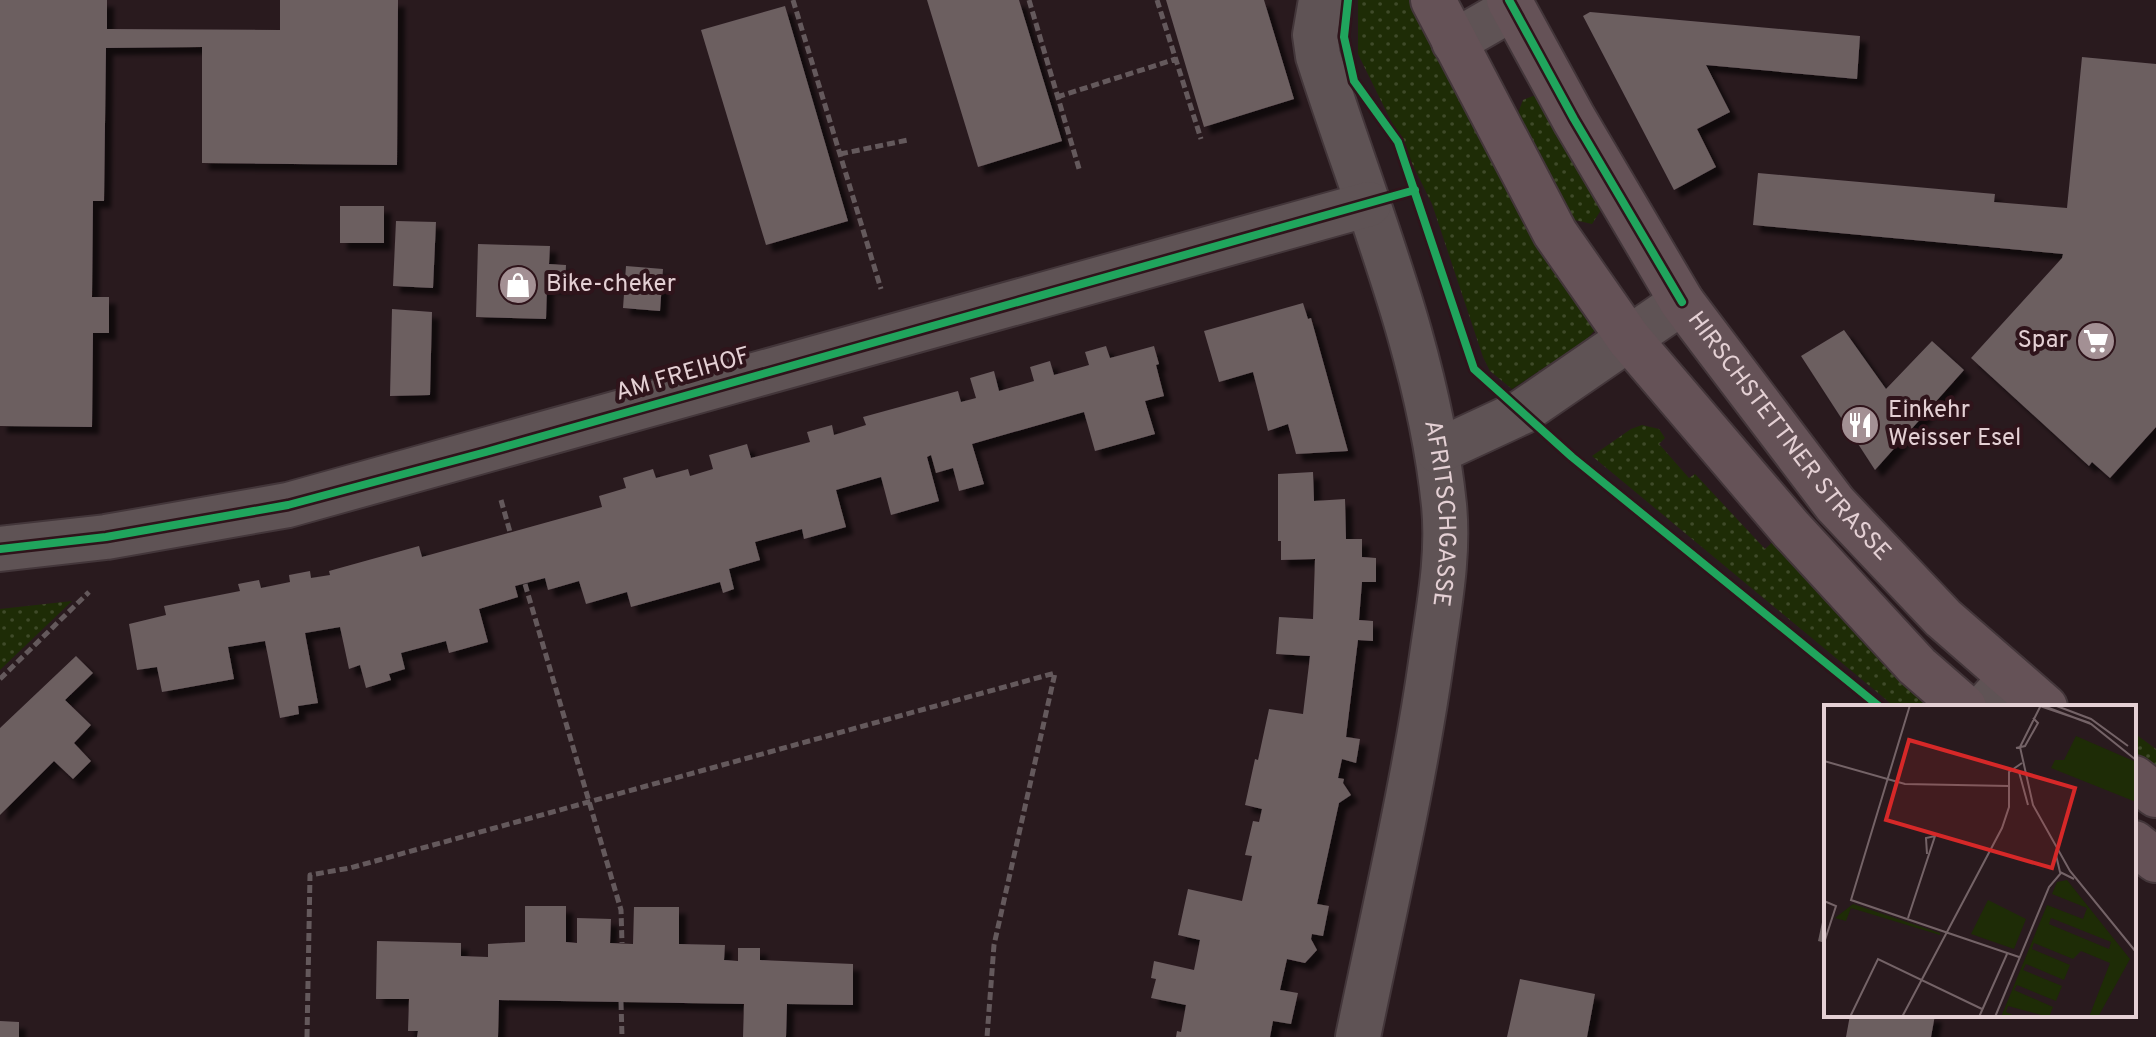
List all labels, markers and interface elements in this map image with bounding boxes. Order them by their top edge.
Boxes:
shop icon: Bike-cheker [497,264,539,306]
place label: Bike-cheker [546,270,676,300]
street label: HIRSCHSTETTNER STRASSE [1680,306,1897,568]
supermarket icon: Spar [2075,320,2117,362]
place label: Spar [2017,326,2068,356]
street label: AM FREIHOF [612,341,754,409]
place label: Einkehr Weisser Esel [1888,396,2021,454]
restaurant icon: Einkehr Weisser Esel [1839,404,1881,446]
street label: AFRITSCHGASSE [1416,417,1460,608]
inset map [1824,705,2136,1017]

